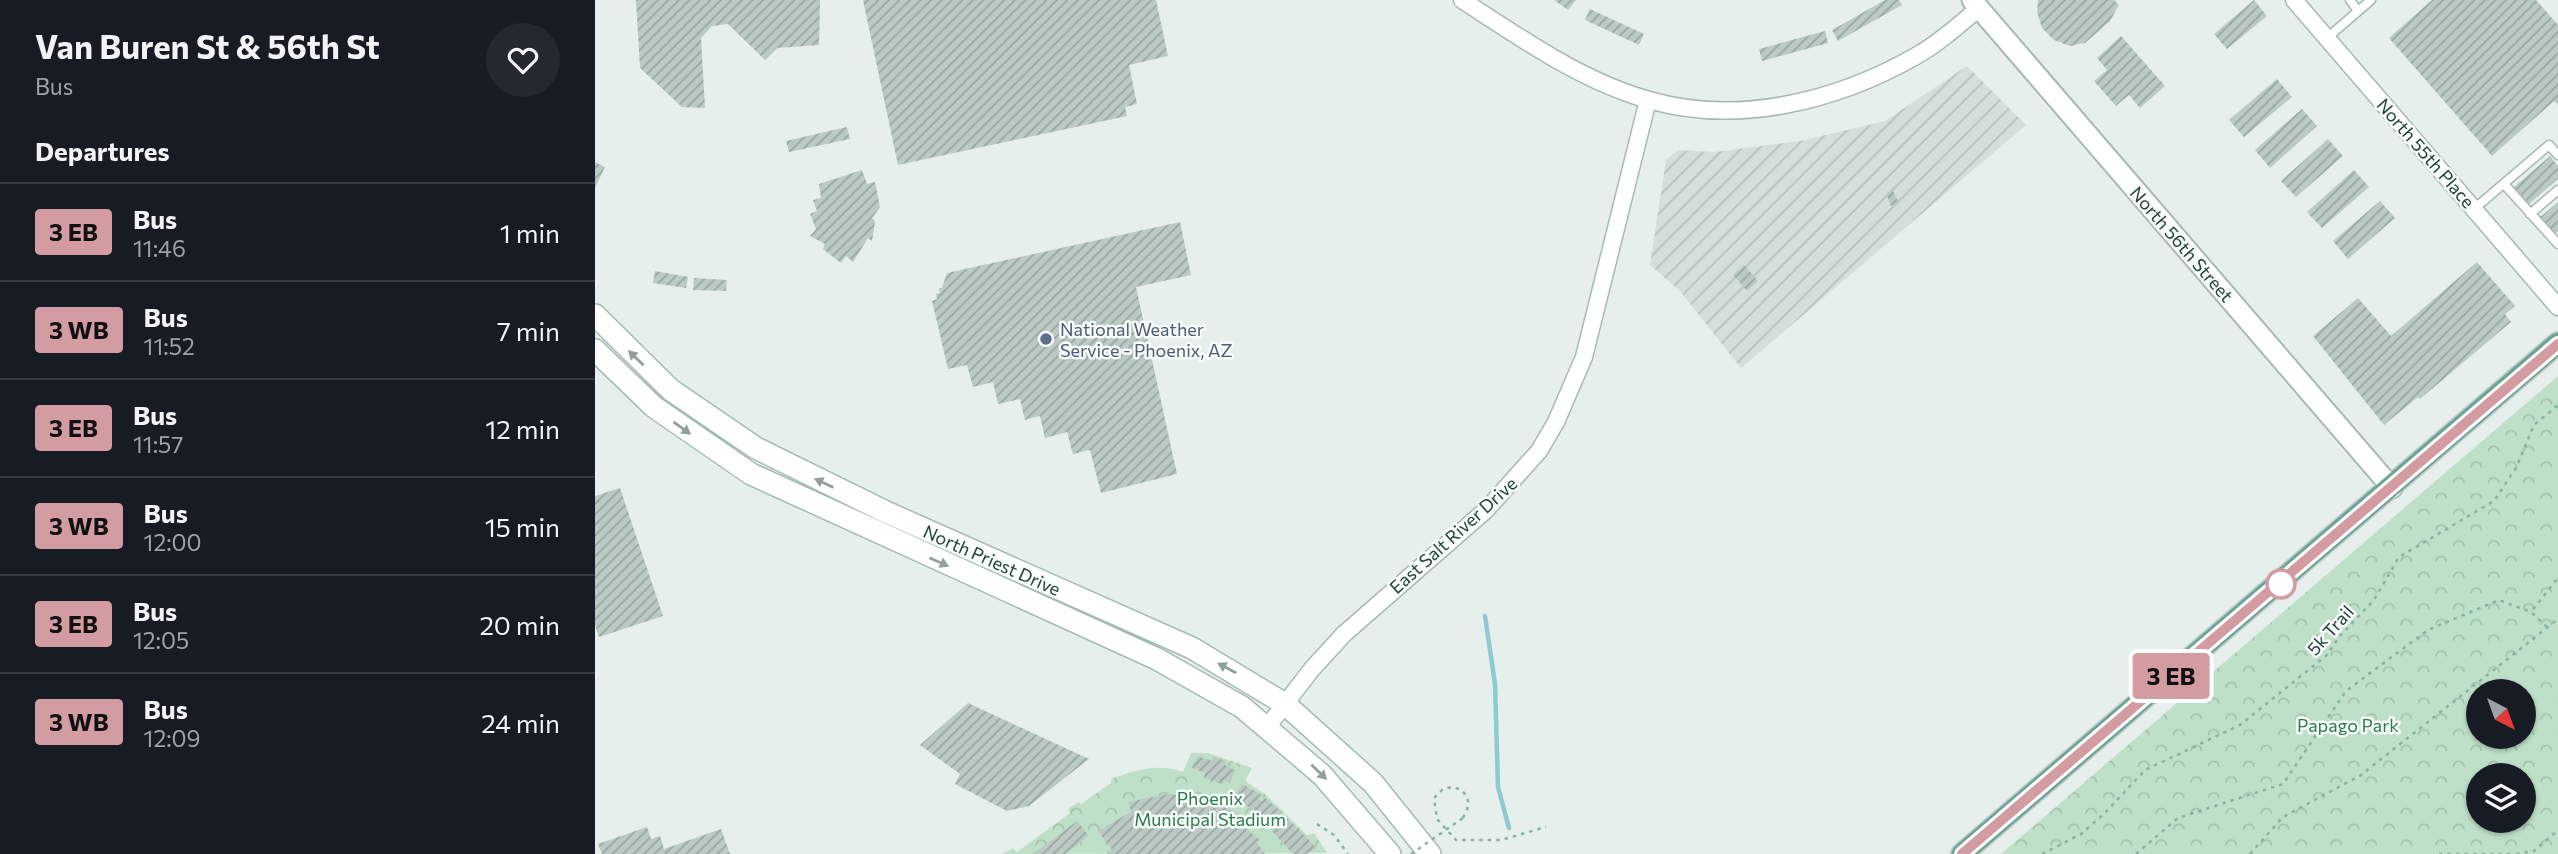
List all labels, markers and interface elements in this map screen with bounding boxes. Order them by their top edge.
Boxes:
button: heart [486,23,560,97]
text: Van Buren St & 56th St [35,25,380,66]
text: Bus [35,72,73,100]
street label: North 55th Place [2372,94,2480,212]
text: Departures [35,135,170,166]
street label: North 56th Street [2126,182,2238,306]
text: Bus [133,203,177,234]
text: 3 EB [49,217,98,246]
text: 1 min [500,217,560,248]
text: 11:46 [133,234,186,262]
text: Bus [144,301,188,332]
text: 3 WB [49,315,109,344]
text: 7 min [497,315,560,346]
place label: National Weather Service - Phoenix, AZ [1060,318,1232,361]
marker: National Weather Service - Phoenix, AZ [1038,331,1054,347]
text: 11:52 [144,332,195,360]
one-way arrow [627,350,645,366]
text: Bus [133,399,177,430]
text: 3 EB [49,413,98,442]
text: 12 min [485,413,560,444]
one-way arrow [673,421,691,435]
text: 11:57 [133,430,183,458]
street label: East Salt River Drive [1385,472,1521,598]
one-way arrow [814,478,834,489]
text: Bus [144,497,188,528]
text: 3 WB [49,511,109,540]
text: 15 min [485,511,560,542]
street label: North Priest Drive [920,520,1064,600]
text: 12:00 [144,528,202,556]
one-way arrow [929,556,949,568]
unlabelled marker [2266,569,2296,599]
text: Bus [133,595,177,626]
street label: 5k Trail [2302,601,2358,659]
text: 3 EB [49,609,98,638]
text: 20 min [479,609,560,640]
text: 12:05 [133,626,189,654]
line badge: 3 EB [2122,653,2220,699]
text: 3 EB [2147,661,2195,690]
one-way arrow [1217,662,1237,673]
north arrow [2466,679,2536,749]
map controls [2466,679,2536,833]
text: Bus [144,693,188,724]
text: 3 WB [49,707,109,736]
text: 24 min [481,707,560,738]
park label: Papago Park [2297,714,2399,736]
text: 12:09 [144,724,201,752]
one-way arrow [1310,763,1327,780]
button: layers [2466,763,2536,833]
park label: Phoenix Municipal Stadium [1134,787,1286,830]

